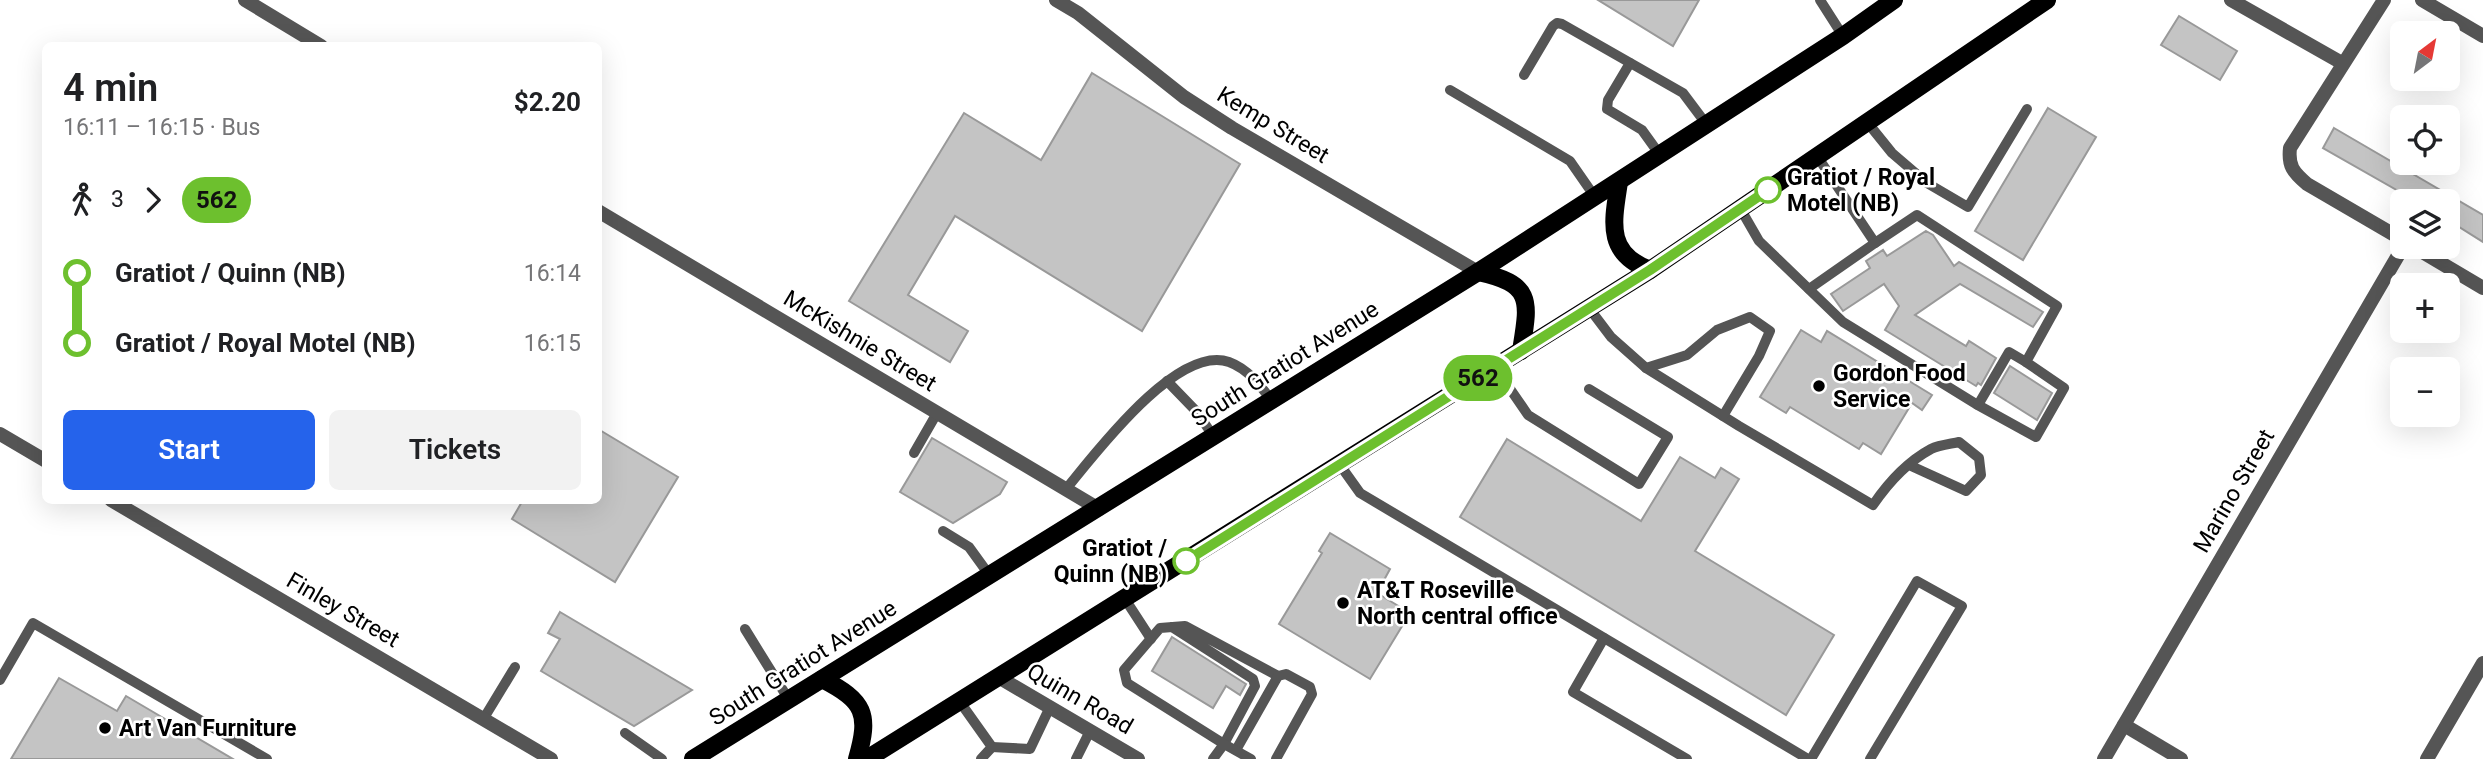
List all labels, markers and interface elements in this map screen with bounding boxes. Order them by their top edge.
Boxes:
north arrow [2390,21,2460,91]
map controls [2390,21,2460,427]
text: 4 min [63,66,158,110]
street label: Kemp Street [1212,81,1334,169]
text: $2.20 [514,87,581,117]
button: locate [2390,105,2460,175]
text: 16:11 – 16:15 · Bus [63,114,260,141]
place label: Gratiot / Royal Motel (NB) [1787,164,1935,217]
marker: Gratiot / Royal Motel (NB) [1755,177,1781,203]
icon: walk [63,181,101,219]
icon: forward [134,181,172,219]
text: 3 [111,186,124,213]
text: 562 [196,186,237,214]
button: layers [2390,189,2460,259]
text: Gratiot / Quinn (NB) [115,258,346,288]
text: 16:14 [524,260,581,287]
button: + [2390,273,2460,343]
street label: McKishnie Street [779,285,941,397]
street label: South Gratiot Avenue [1186,295,1384,433]
text: Gratiot / Royal Motel (NB) [115,328,416,358]
text: 16:15 [524,330,581,357]
line badge: 562 [1438,355,1518,401]
button: − [2390,357,2460,427]
place label: Gordon Food Service [1833,360,1966,413]
text: 562 [1457,364,1499,392]
marker: Gordon Food Service [1811,378,1827,394]
button: Start [63,410,315,490]
button: Tickets [329,410,581,490]
street label: Marino Street [2188,424,2280,558]
place label: Gratiot / Quinn (NB) [1054,535,1167,588]
marker: Gratiot / Quinn (NB) [1173,548,1199,574]
street label: Finley Street [282,567,404,653]
place label: AT&T Roseville North central office [1357,577,1558,630]
street label: South Gratiot Avenue [704,594,902,732]
marker: AT&T Roseville North central office [1335,595,1351,611]
street label: Quinn Road [1022,658,1138,740]
place label: Art Van Furniture [119,715,296,742]
marker: Art Van Furniture [97,720,113,736]

